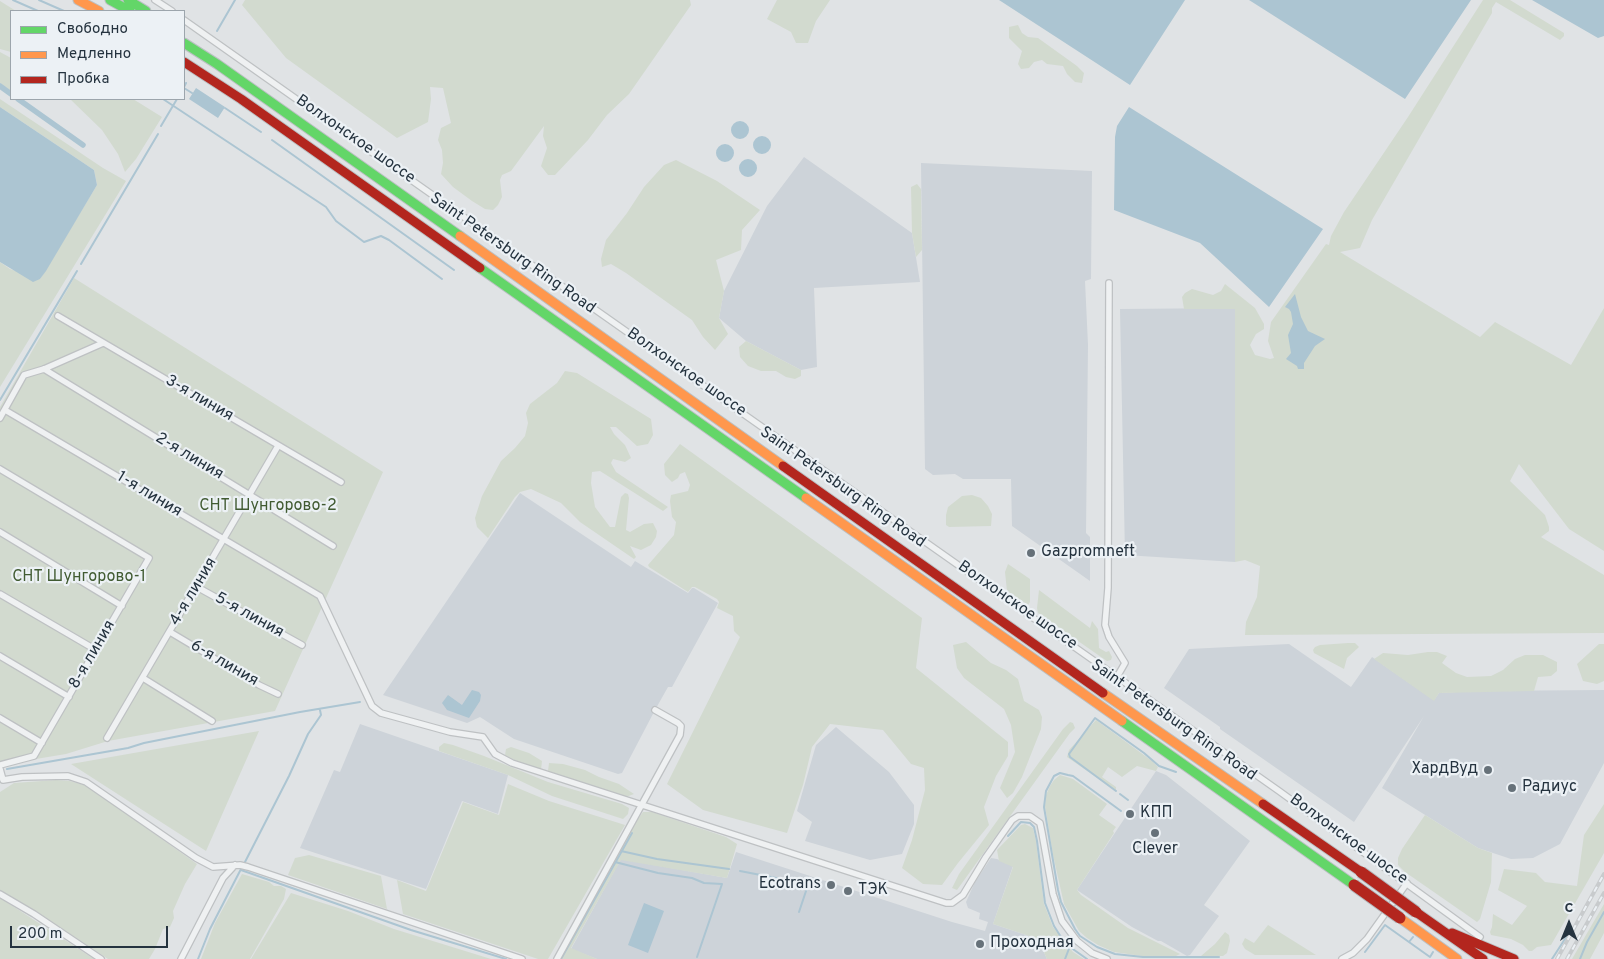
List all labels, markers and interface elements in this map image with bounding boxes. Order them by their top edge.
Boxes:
legend [10,10,185,100]
text: Свободно [57,20,128,39]
text: Медленно [57,45,131,64]
text: Пробка [57,70,109,89]
street label: Волхонское шоссе [292,92,418,188]
street label: Saint Petersburg Ring Road [425,189,599,319]
street label: Волхонское шоссе [623,325,749,421]
street label: 3-я линия [161,372,237,426]
street label: Saint Petersburg Ring Road [755,423,929,553]
street label: 2-я линия [152,429,226,485]
street label: 1-я линия [113,468,185,522]
park label: СНТ Шунгорово-2 [199,497,337,517]
place label: Gazpromneft [1041,543,1135,563]
marker: Gazpromneft [1025,547,1037,559]
street label: 4-я линия [166,554,222,630]
street label: Волхонское шоссе [954,558,1080,654]
park label: СНТ Шунгорово-1 [12,568,146,588]
street label: 5-я линия [211,589,287,643]
street label: 8-я линия [66,617,120,693]
street label: 6-я линия [186,637,262,691]
street label: Saint Petersburg Ring Road [1086,656,1260,786]
place label: ХардВуд [1411,760,1478,780]
marker: ХардВуд [1482,764,1494,776]
place label: Радиус [1522,778,1577,798]
marker: Радиус [1506,782,1518,794]
street label: Волхонское шоссе [1285,791,1411,889]
place label: КПП [1140,804,1173,824]
marker: КПП [1124,808,1136,820]
marker: Clever [1149,827,1161,839]
place label: Clever [1132,840,1178,860]
place label: Ecotrans [759,875,821,895]
marker: Ecotrans [825,879,837,891]
place label: ТЭК [858,881,888,901]
marker: ТЭК [842,885,854,897]
north arrow [1544,899,1594,949]
text: С [1565,900,1573,917]
scale bar [12,916,170,948]
text: 200 m [18,925,63,944]
place label: Проходная [990,934,1074,954]
marker: Проходная [974,938,986,950]

